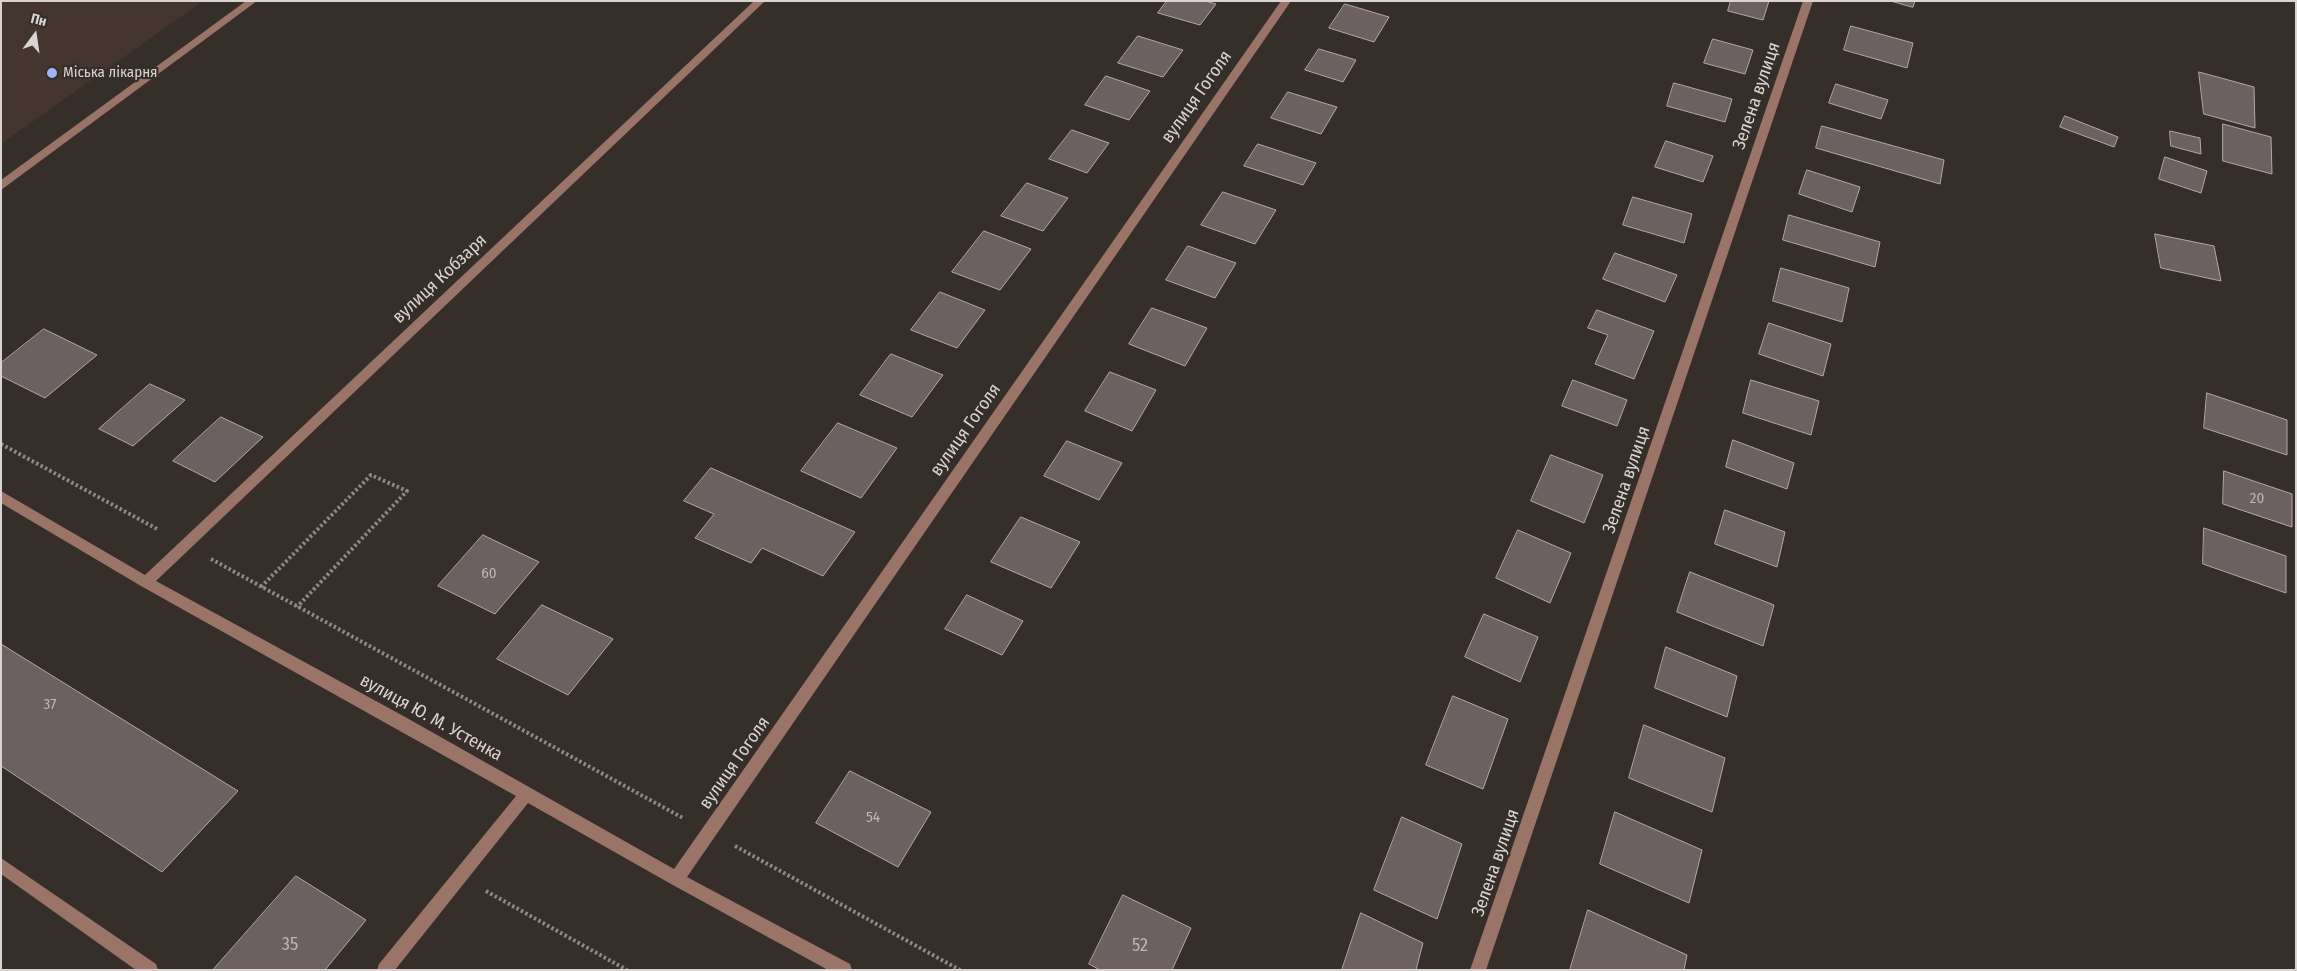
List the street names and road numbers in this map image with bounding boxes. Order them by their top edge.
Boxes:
street label: Зелена вулиця [1729,40,1785,152]
street label: вулиця Гоголя [1157,47,1237,147]
street label: вулиця Кобзаря [388,230,492,328]
street label: вулиця Гоголя [926,380,1006,480]
street label: Зелена вулиця [1599,424,1655,536]
street label: вулиця Ю. М. Устенка [356,670,506,766]
street label: вулиця Гоголя [695,713,775,813]
street label: Зелена вулиця [1468,807,1524,919]

